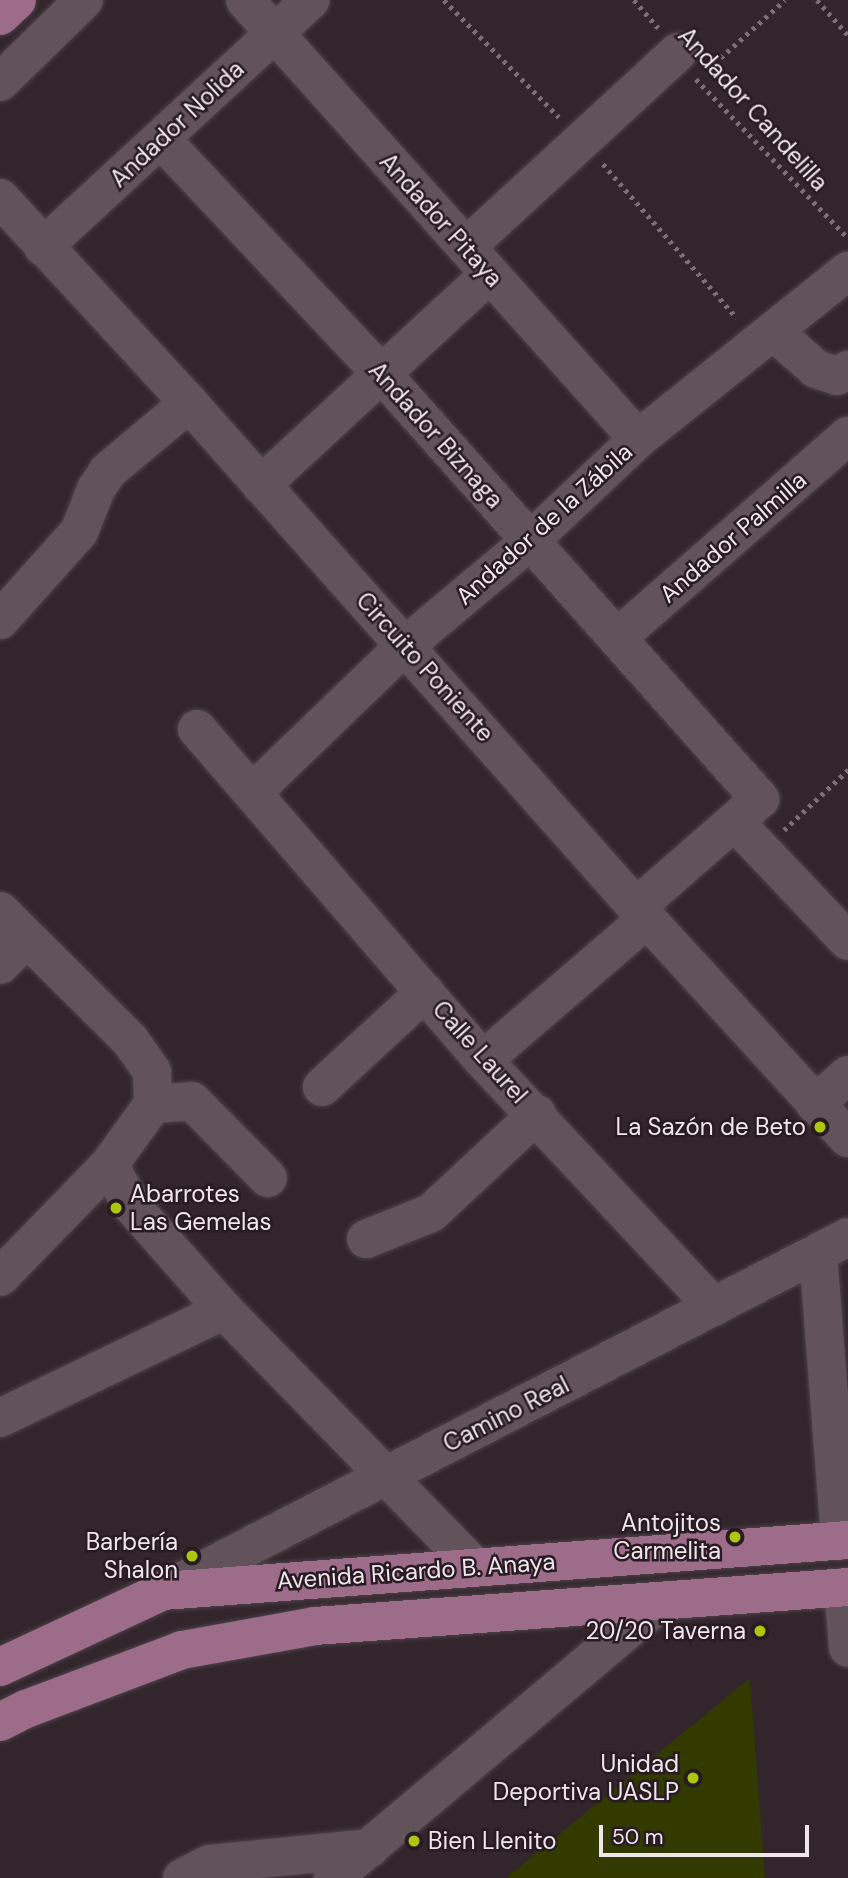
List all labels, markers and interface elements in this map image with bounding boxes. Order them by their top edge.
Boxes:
street label: Andador Candelilla [672,21,834,197]
street label: Andador Nolida [104,55,250,193]
street label: Andador Pitaya [373,147,509,293]
street label: Andador Biznaga [363,356,509,514]
street label: Andador de la Zábila [450,437,638,611]
street label: Andador Palmilla [654,465,812,609]
street label: Circuito Poniente [350,586,500,748]
street label: Calle Laurel [427,995,533,1109]
place label: La Sazón de Beto [615,1113,806,1141]
marker: La Sazón de Beto [812,1119,828,1135]
place label: Abarrotes Las Gemelas [130,1180,271,1236]
marker: Abarrotes Las Gemelas [108,1200,124,1216]
street label: Camino Real [438,1370,574,1458]
place label: Antojitos Carmelita [613,1509,721,1565]
place label: Barbería Shalon [86,1528,178,1584]
marker: Antojitos Carmelita [727,1529,743,1545]
street label: Avenida Ricardo B. Anaya [276,1547,556,1595]
marker: Barbería Shalon [184,1548,200,1564]
place label: 20/20 Taverna [585,1617,746,1645]
marker: 20/20 Taverna [752,1623,768,1639]
place label: Unidad Deportiva UASLP [493,1750,679,1806]
marker: Unidad Deportiva UASLP [685,1770,701,1786]
scale bar [603,1812,813,1856]
text: 50 m [612,1823,663,1851]
place label: Bien Llenito [428,1827,556,1855]
marker: Bien Llenito [406,1833,422,1849]

